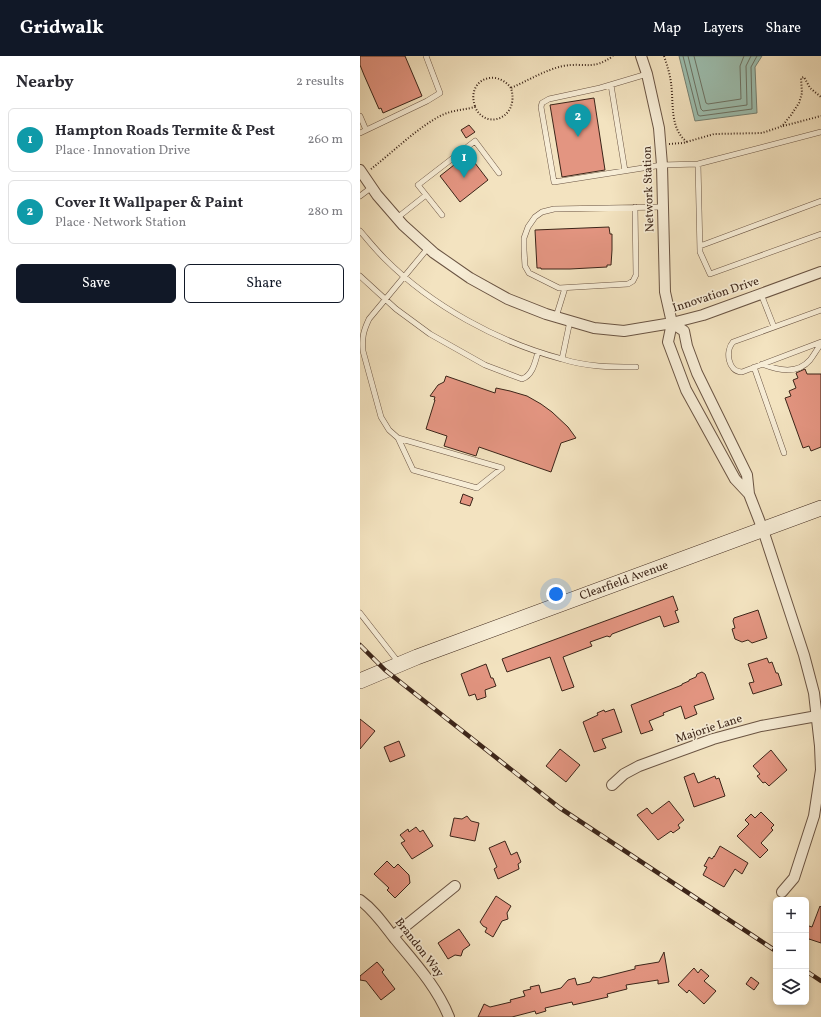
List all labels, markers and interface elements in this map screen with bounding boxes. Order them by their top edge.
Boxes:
text: Gridwalk [20,15,104,41]
text: Map [653,19,681,38]
text: Layers [703,19,743,38]
text: Share [765,19,801,38]
text: Nearby [16,71,74,94]
text: 2 results [296,73,344,91]
pin: 2 [565,104,591,137]
text: Hampton Roads Termite & Pest [55,121,275,142]
text: 1 [27,131,33,149]
text: 260 m [308,131,343,149]
text: Place · Innovation Drive [55,142,190,160]
pin: 1 [451,145,477,178]
street label: Network Station [639,146,659,232]
text: Cover It Wallpaper & Paint [55,193,243,214]
text: 2 [27,203,33,221]
text: 280 m [307,203,343,221]
text: Place · Network Station [55,214,186,232]
button: Save [16,264,176,303]
button: Share [184,264,344,303]
street label: Innovation Drive [671,273,762,317]
street label: Clearfield Avenue [577,557,671,604]
your location [546,584,566,604]
street label: Majorie Lane [674,711,745,747]
map controls [773,897,809,1005]
button: + [773,897,809,933]
street label: Brandon Way [391,915,448,981]
button: − [773,933,809,969]
button: layers [773,969,809,1005]

